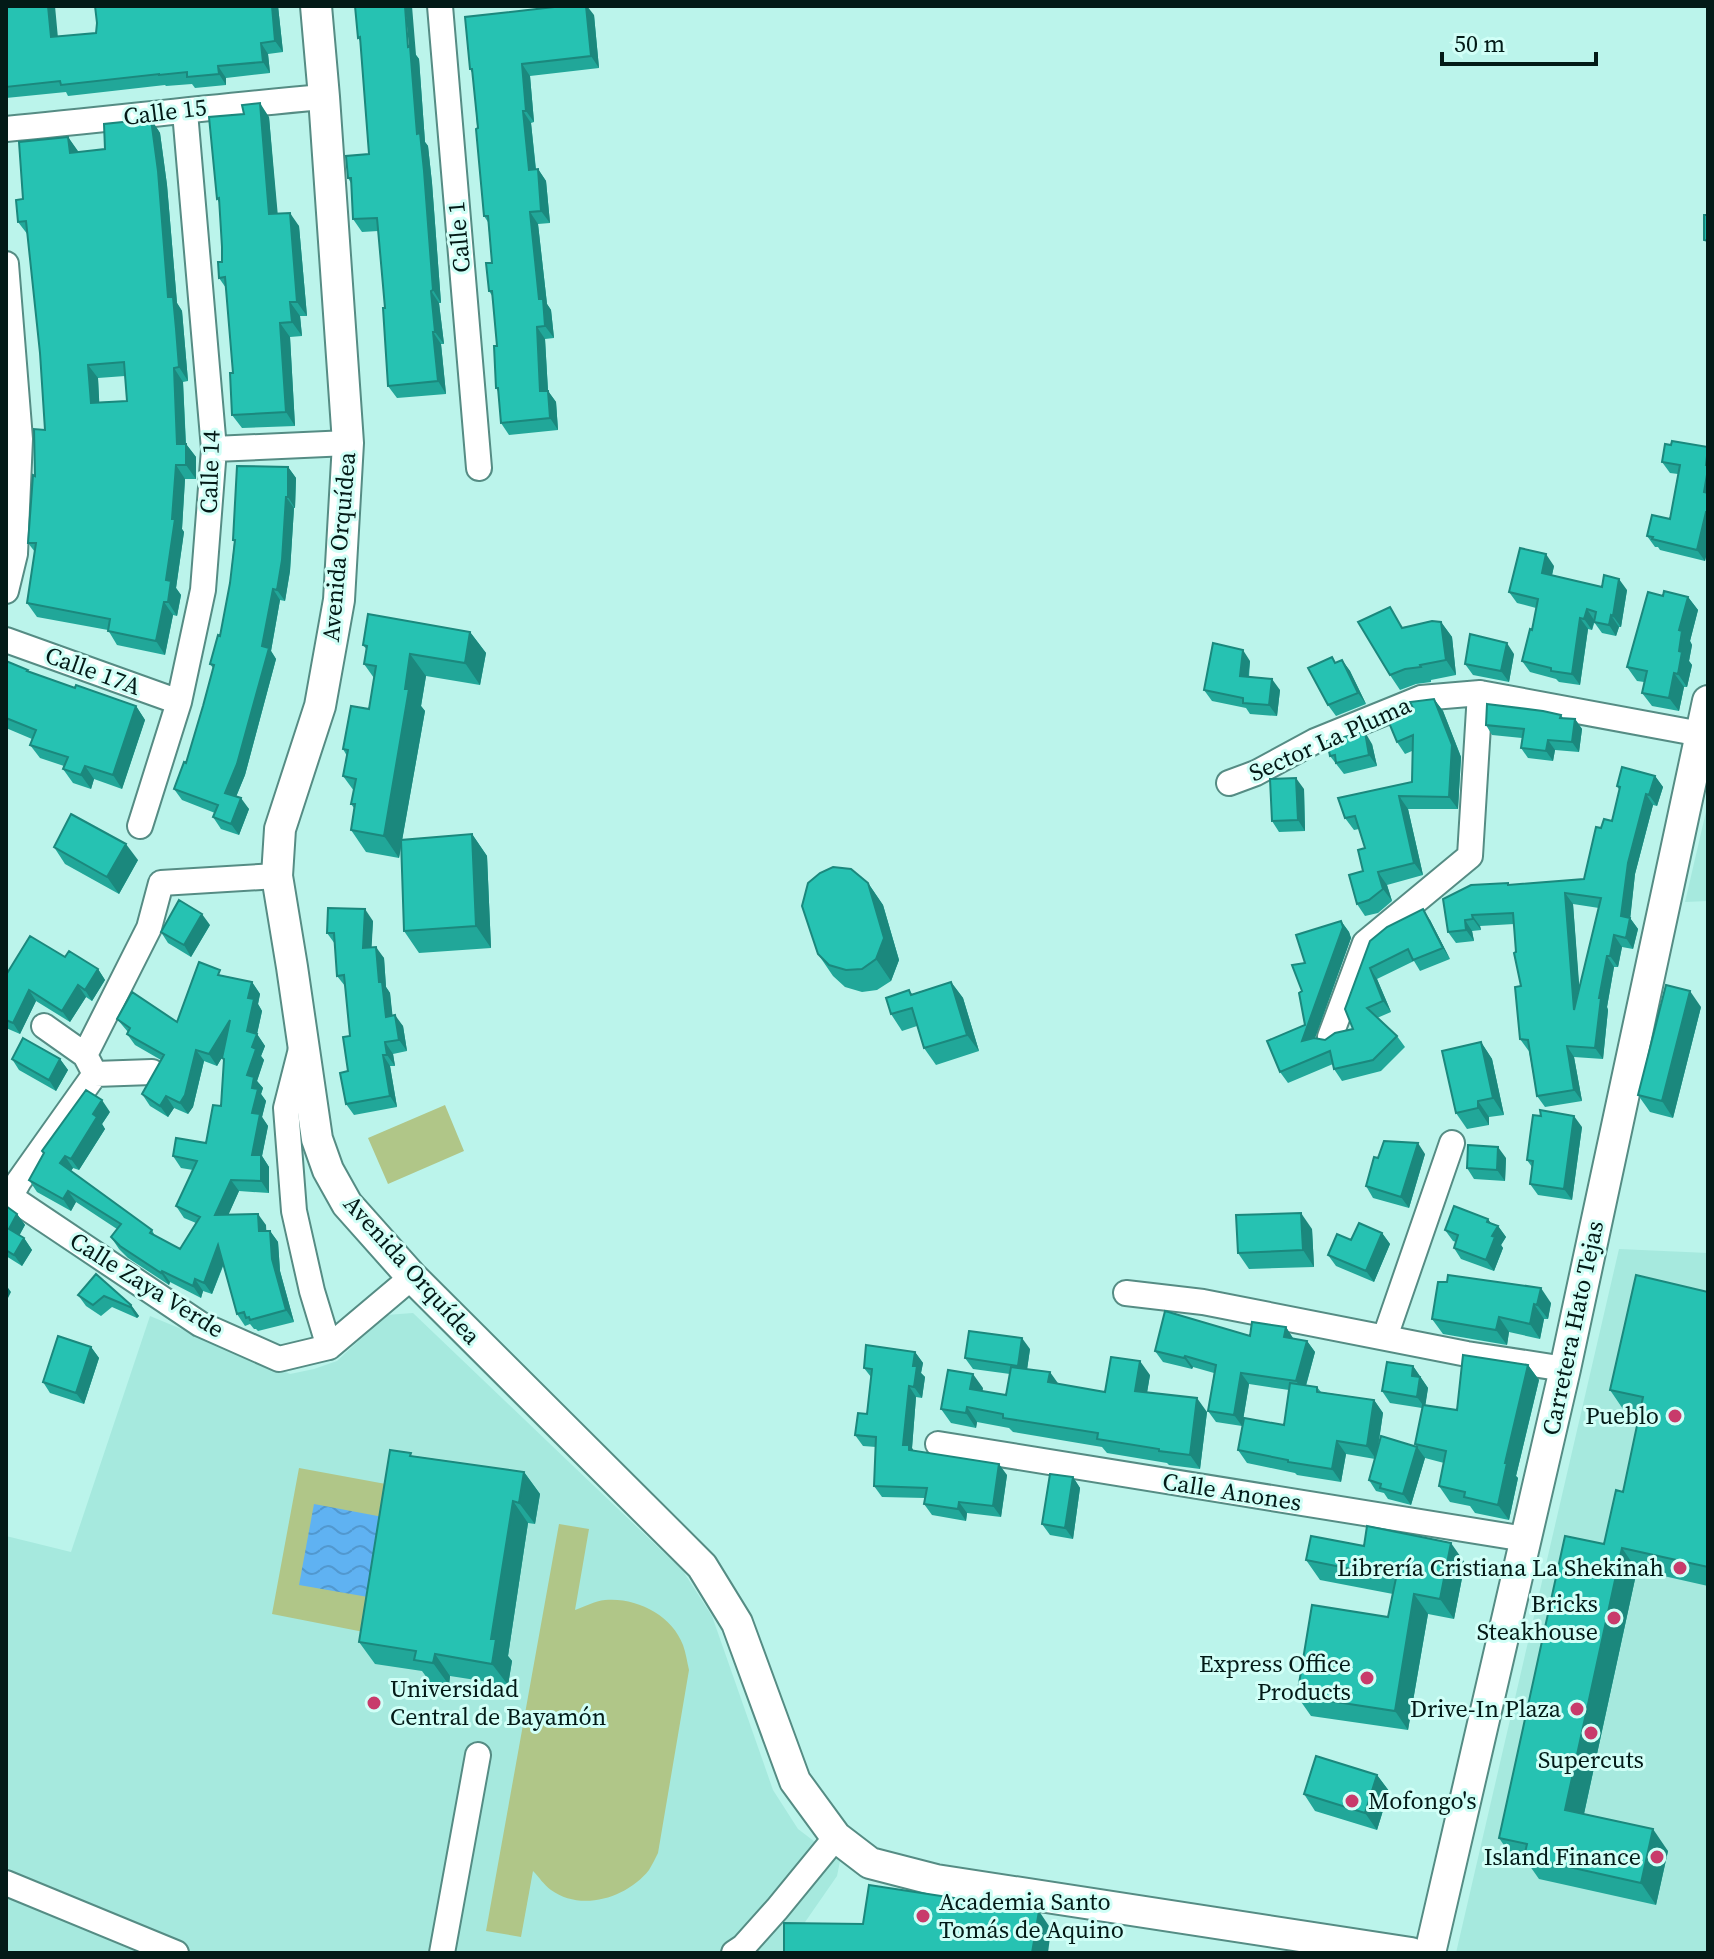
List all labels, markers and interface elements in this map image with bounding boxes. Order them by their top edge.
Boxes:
scale bar [1442,16,1596,66]
text: 50 m [1454,27,1505,60]
street label: Calle 15 [121,90,208,133]
street label: Calle 1 [439,200,478,274]
street label: Calle 14 [192,430,227,514]
street label: Avenida Orquídea [314,450,363,643]
street label: Calle 17A [41,638,146,703]
street label: Sector La Pluma [1244,688,1417,789]
street label: Avenida Orquídea [336,1188,489,1352]
street label: Carretera Hato Tejas [1534,1218,1611,1438]
street label: Calle Zaya Verde [64,1224,231,1345]
place label: Pueblo [1585,1399,1659,1432]
marker: Pueblo [1666,1407,1684,1425]
street label: Calle Anones [1160,1464,1304,1519]
place label: Librería Cristiana La Shekinah [1337,1551,1664,1584]
marker: Librería Cristiana La Shekinah [1671,1559,1689,1577]
place label: Bricks Steakhouse [1477,1587,1598,1648]
marker: Bricks Steakhouse [1605,1609,1623,1627]
place label: Express Office Products [1199,1647,1351,1708]
marker: Express Office Products [1358,1669,1376,1687]
place label: Universidad Central de Bayamón [390,1672,606,1733]
place label: Drive-In Plaza [1410,1692,1562,1725]
marker: Universidad Central de Bayamón [365,1694,383,1712]
marker: Drive-In Plaza [1568,1700,1586,1718]
marker: Supercuts [1582,1724,1600,1742]
place label: Supercuts [1538,1743,1644,1776]
place label: Mofongo's [1368,1784,1477,1817]
marker: Mofongo's [1343,1792,1361,1810]
place label: Island Finance [1484,1840,1641,1873]
marker: Island Finance [1648,1848,1666,1866]
place label: Academia Santo Tomás de Aquino [939,1885,1124,1946]
marker: Academia Santo Tomás de Aquino [914,1907,932,1925]

